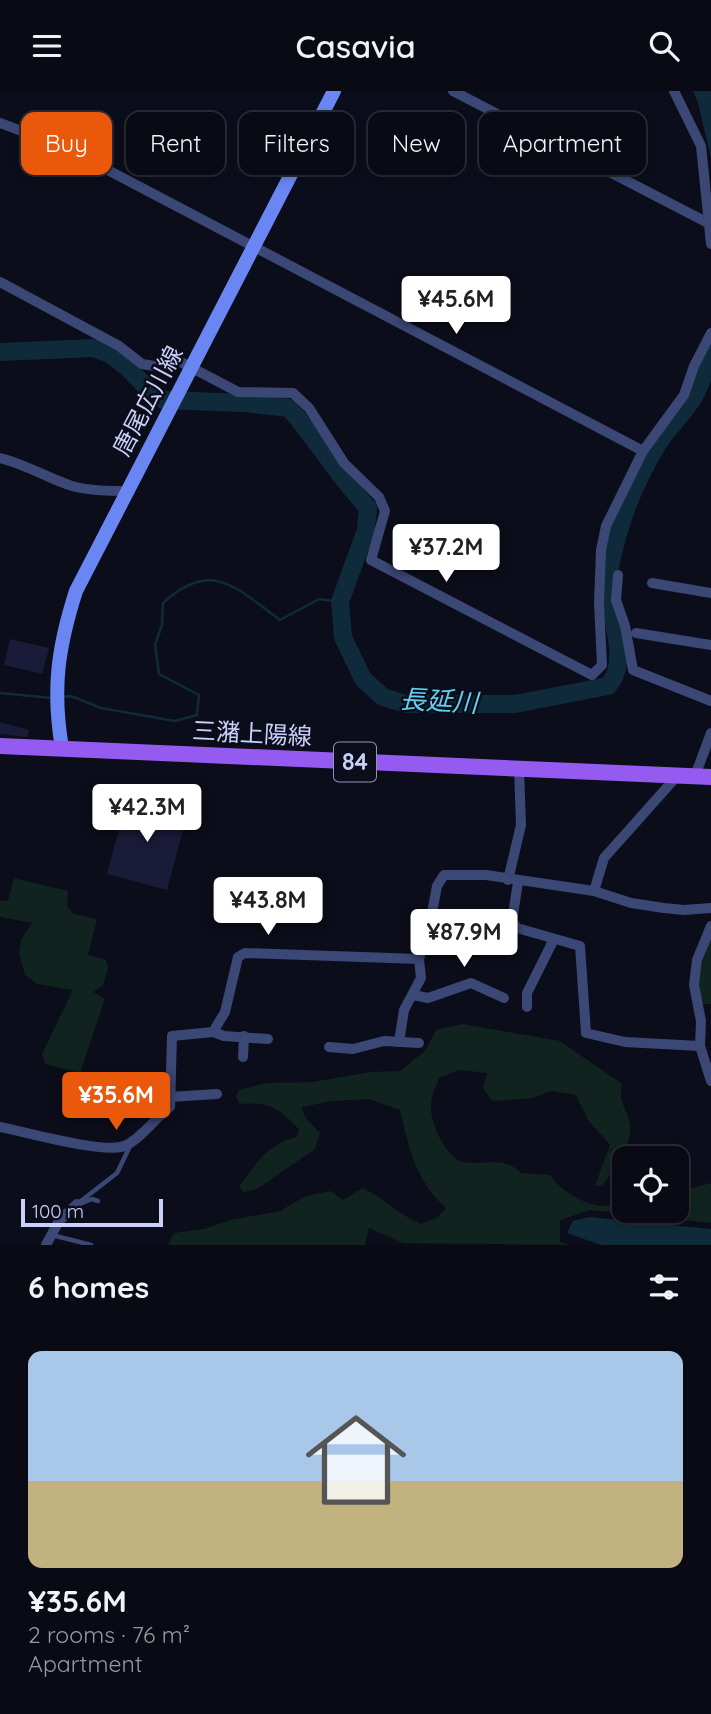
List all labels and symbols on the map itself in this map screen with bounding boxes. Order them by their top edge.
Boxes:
pin: ¥45.6M [399,277,513,336]
street label: 唐尾広川線 [106,341,189,461]
pin: ¥37.2M [389,525,503,584]
water label: 長延川 [399,682,482,719]
street label: 三潴上陽線 [191,715,313,751]
road number: 84 [334,743,376,782]
pin: ¥42.3M [90,785,204,844]
pin: ¥43.8M [211,877,325,937]
pin: ¥87.9M [407,909,521,969]
pin: ¥35.6M [59,1073,173,1132]
scale bar [21,1196,163,1228]

